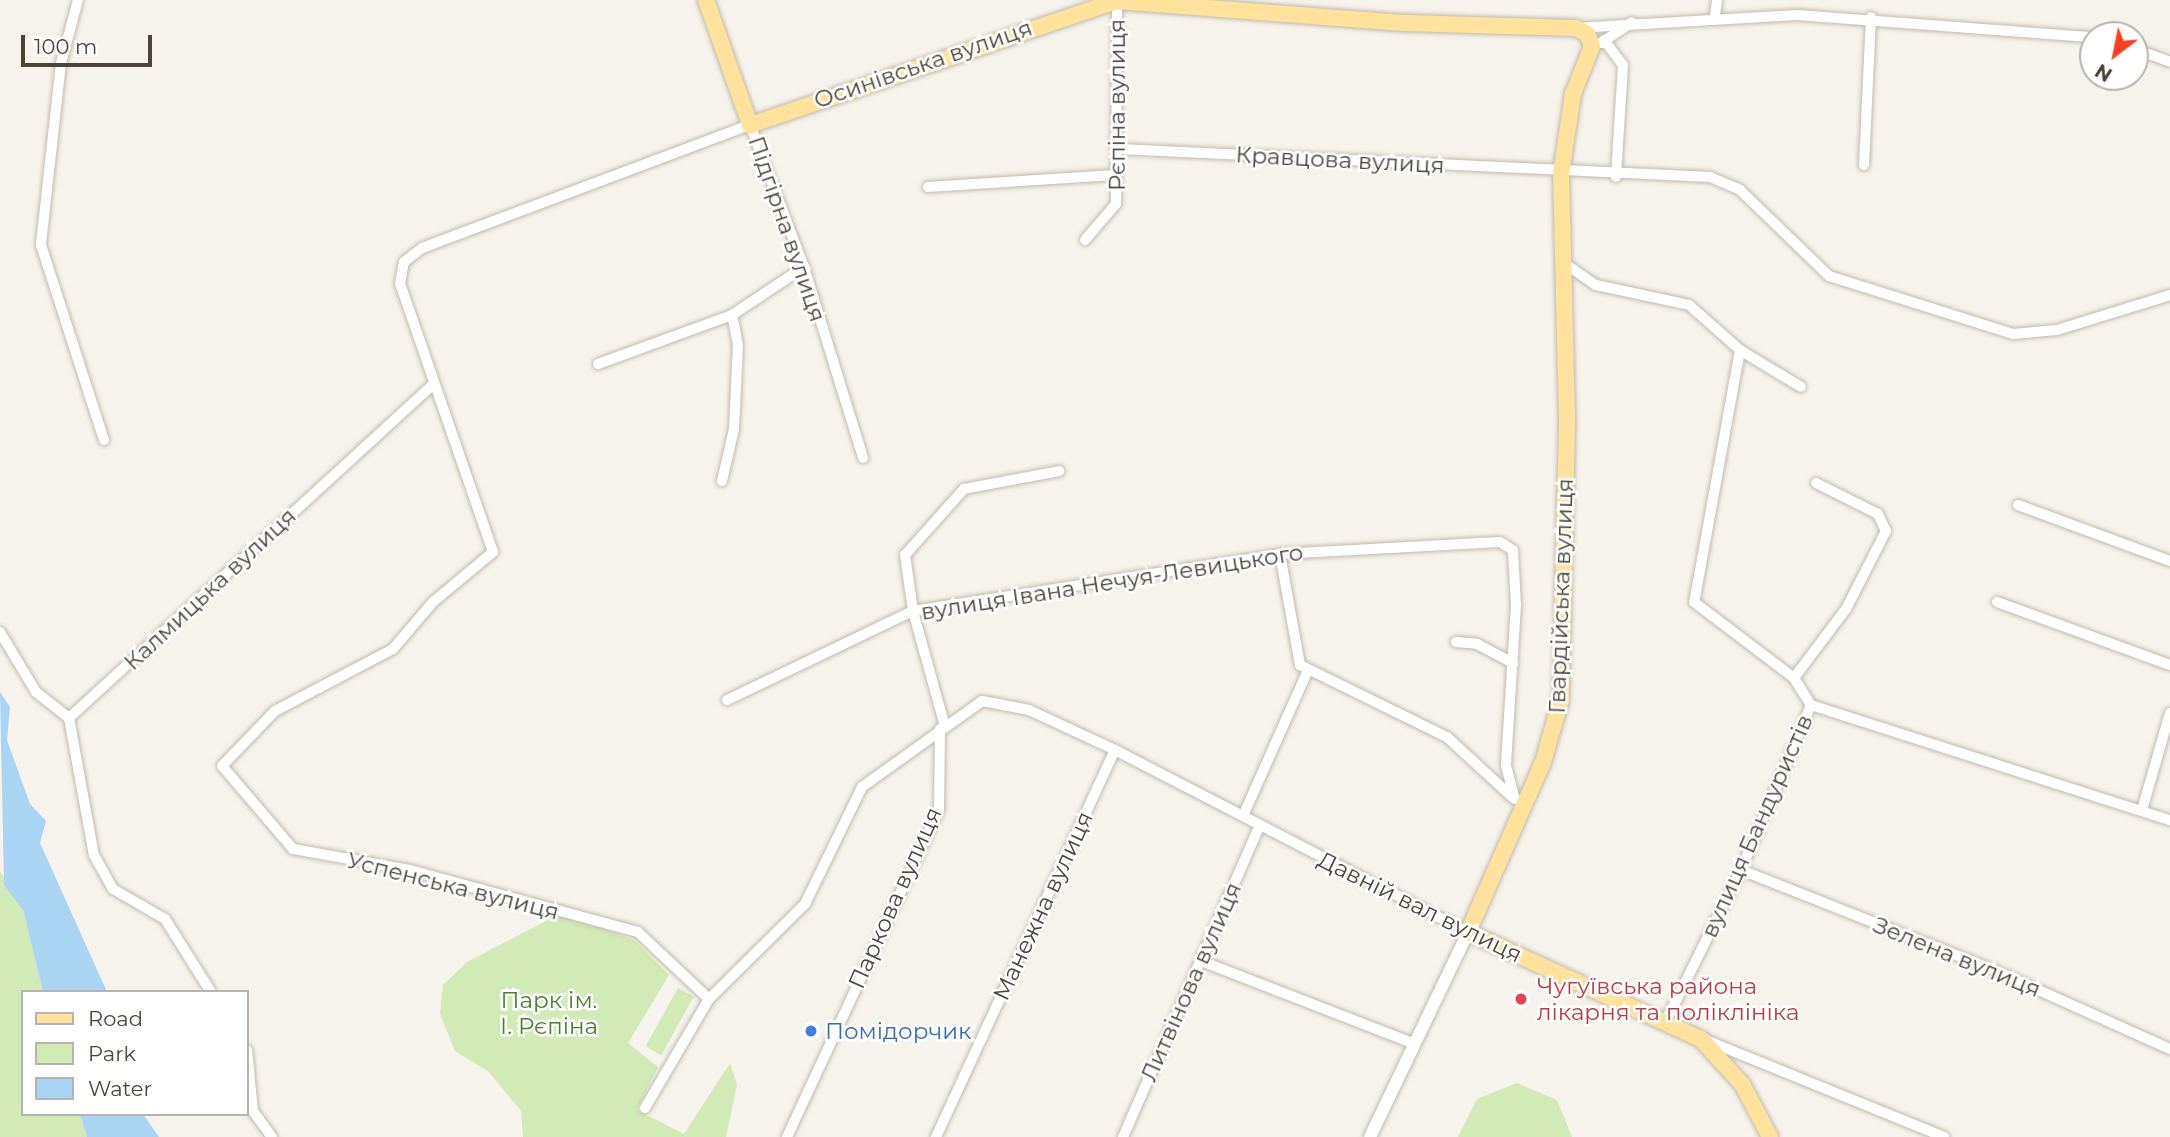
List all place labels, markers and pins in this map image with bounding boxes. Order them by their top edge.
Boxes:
place label: Чугуївська района лікарня та поліклініка [1537,972,1799,1026]
marker: Чугуївська района лікарня та поліклініка [1511,989,1531,1009]
place label: Помідорчик [825,1017,971,1045]
marker: Помідорчик [803,1023,819,1039]

